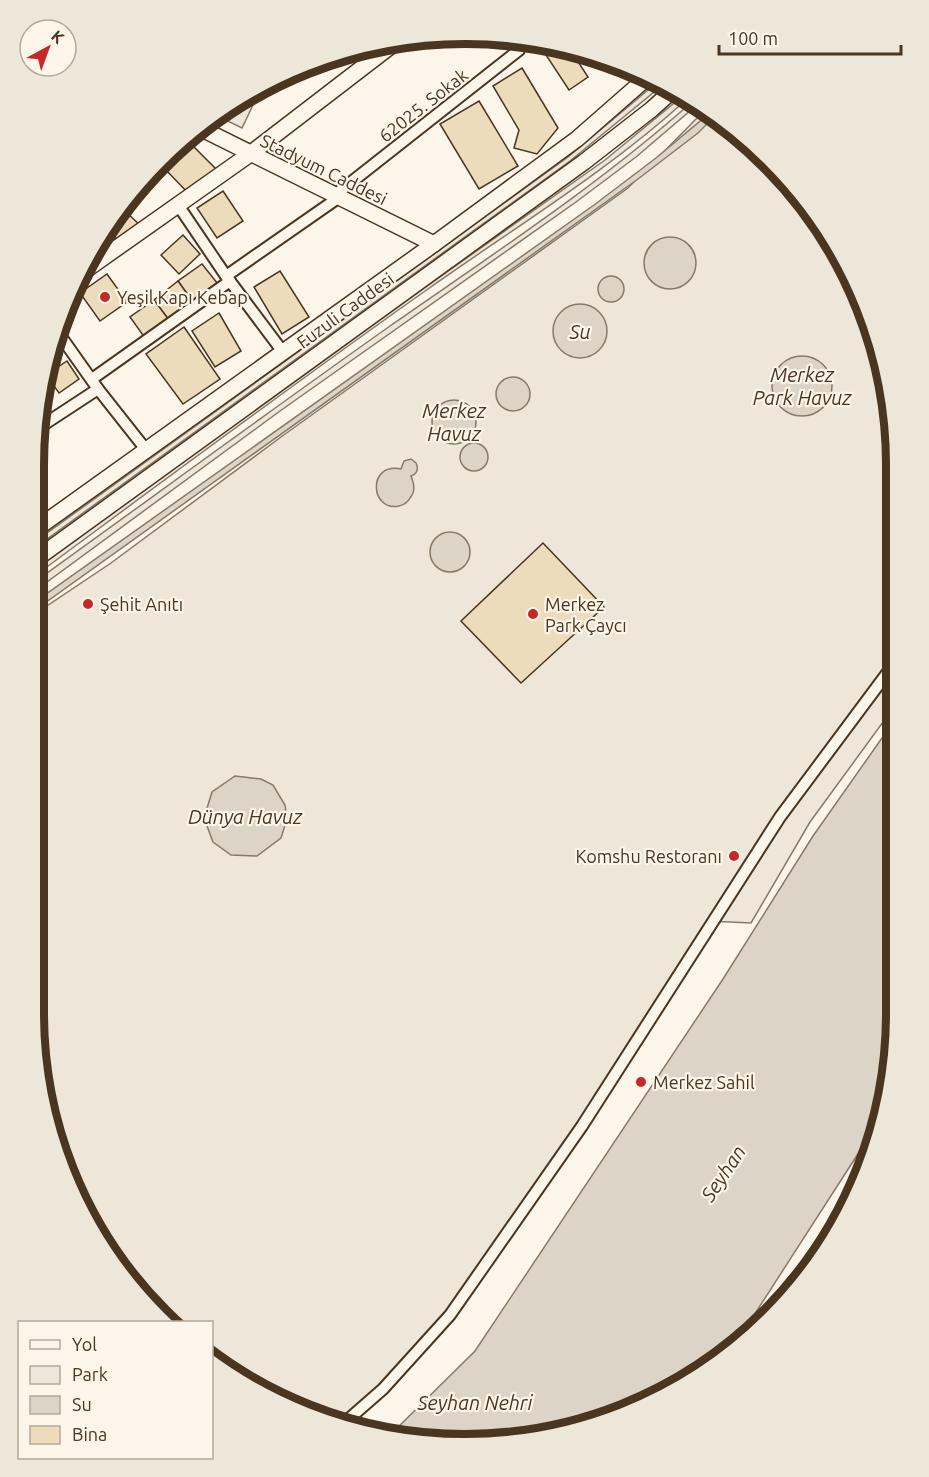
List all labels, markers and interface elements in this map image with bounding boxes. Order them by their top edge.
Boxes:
north arrow [18,18,78,78]
scale bar [719,18,900,56]
text: K [48,26,68,47]
text: 100 m [728,28,778,48]
street label: 62025. Sokak [375,64,471,146]
street label: Stadyum Caddesi [257,130,391,208]
street label: Fuzuli Caddesi [293,268,397,352]
place label: Yeşil Kapı Kebap [117,287,248,307]
marker: Yeşil Kapı Kebap [98,290,112,304]
water label: Su [569,320,591,343]
water label: Merkez Park Havuz [753,363,852,409]
water label: Merkez Havuz [422,399,487,445]
place label: Şehit Anıtı [100,594,183,614]
place label: Merkez Park Çaycı [545,594,627,635]
marker: Şehit Anıtı [81,597,95,611]
marker: Merkez Park Çaycı [526,607,540,621]
water label: Dünya Havuz [188,805,303,828]
place label: Komshu Restoranı [576,846,722,866]
marker: Komshu Restoranı [727,849,741,863]
place label: Merkez Sahil [653,1072,755,1092]
marker: Merkez Sahil [634,1075,648,1089]
water label: Seyhan [695,1141,750,1206]
legend [18,1321,213,1459]
text: Yol [72,1334,97,1354]
text: Park [72,1364,108,1384]
water label: Seyhan Nehri [417,1391,533,1414]
text: Su [72,1394,92,1414]
text: Bina [72,1424,107,1444]

